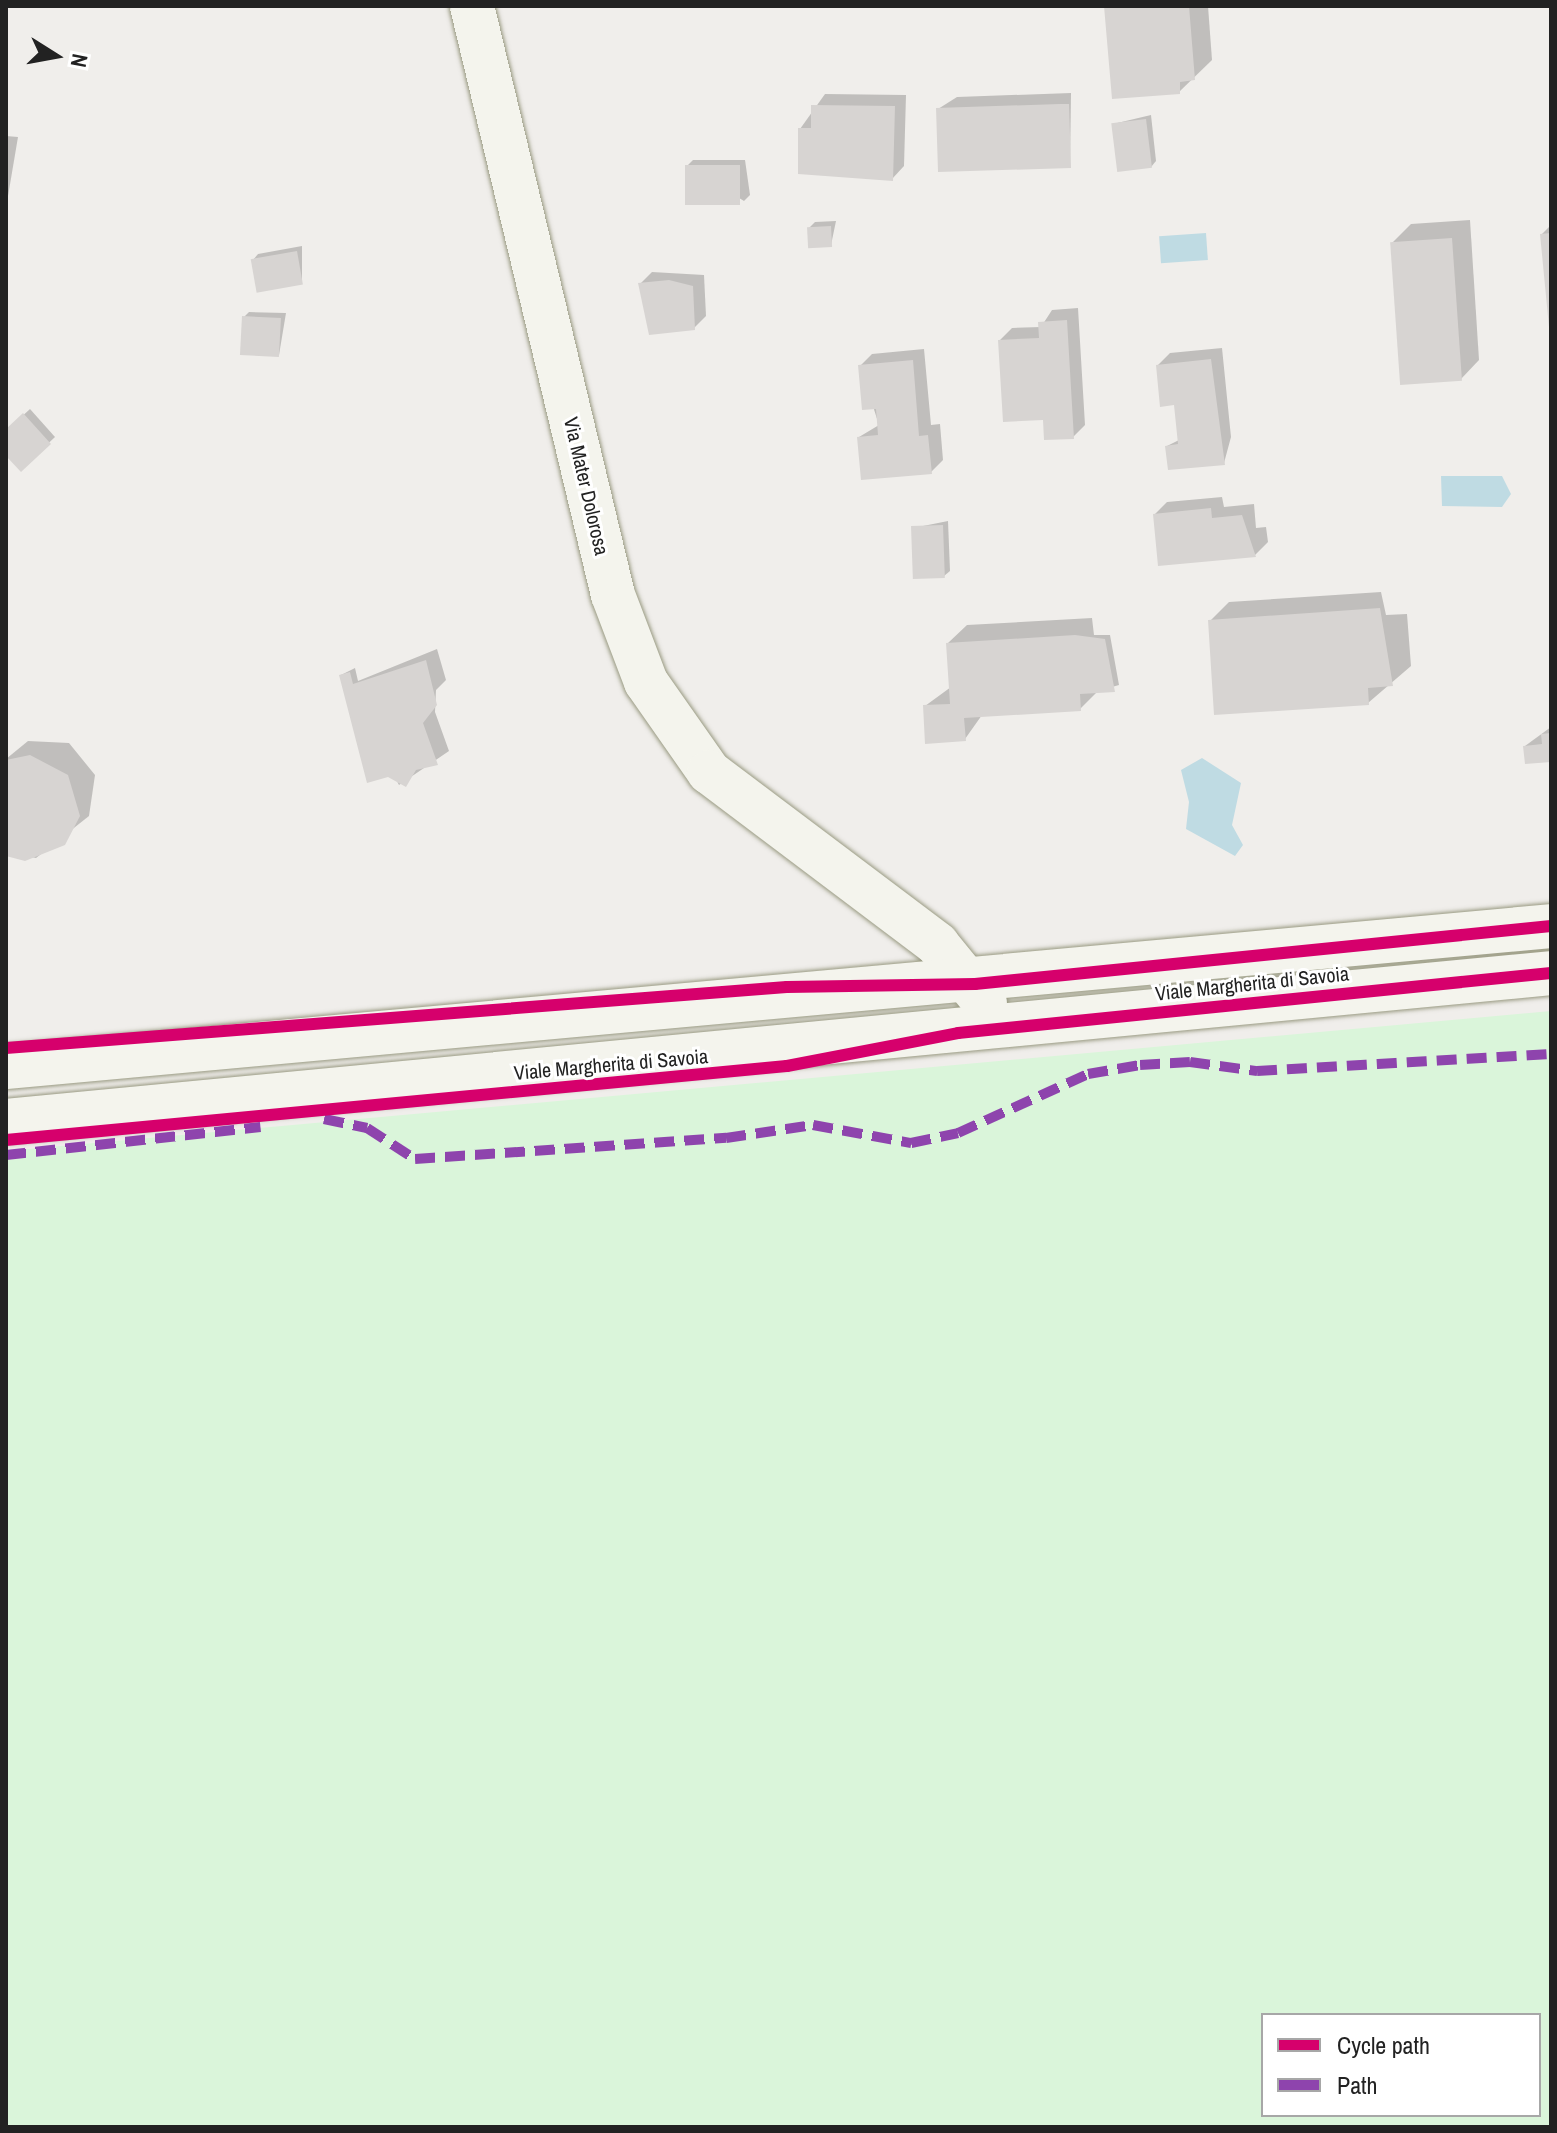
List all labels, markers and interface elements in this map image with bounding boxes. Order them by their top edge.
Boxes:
north arrow [16,16,96,96]
text: N [64,51,96,70]
street label: Via Mater Dolorosa [559,415,615,557]
street label: Viale Margherita di Savoia [1154,961,1350,1005]
street label: Viale Margherita di Savoia [513,1044,709,1084]
legend [1261,2013,1541,2117]
text: Cycle path [1337,2029,1430,2061]
text: Path [1337,2069,1378,2101]

